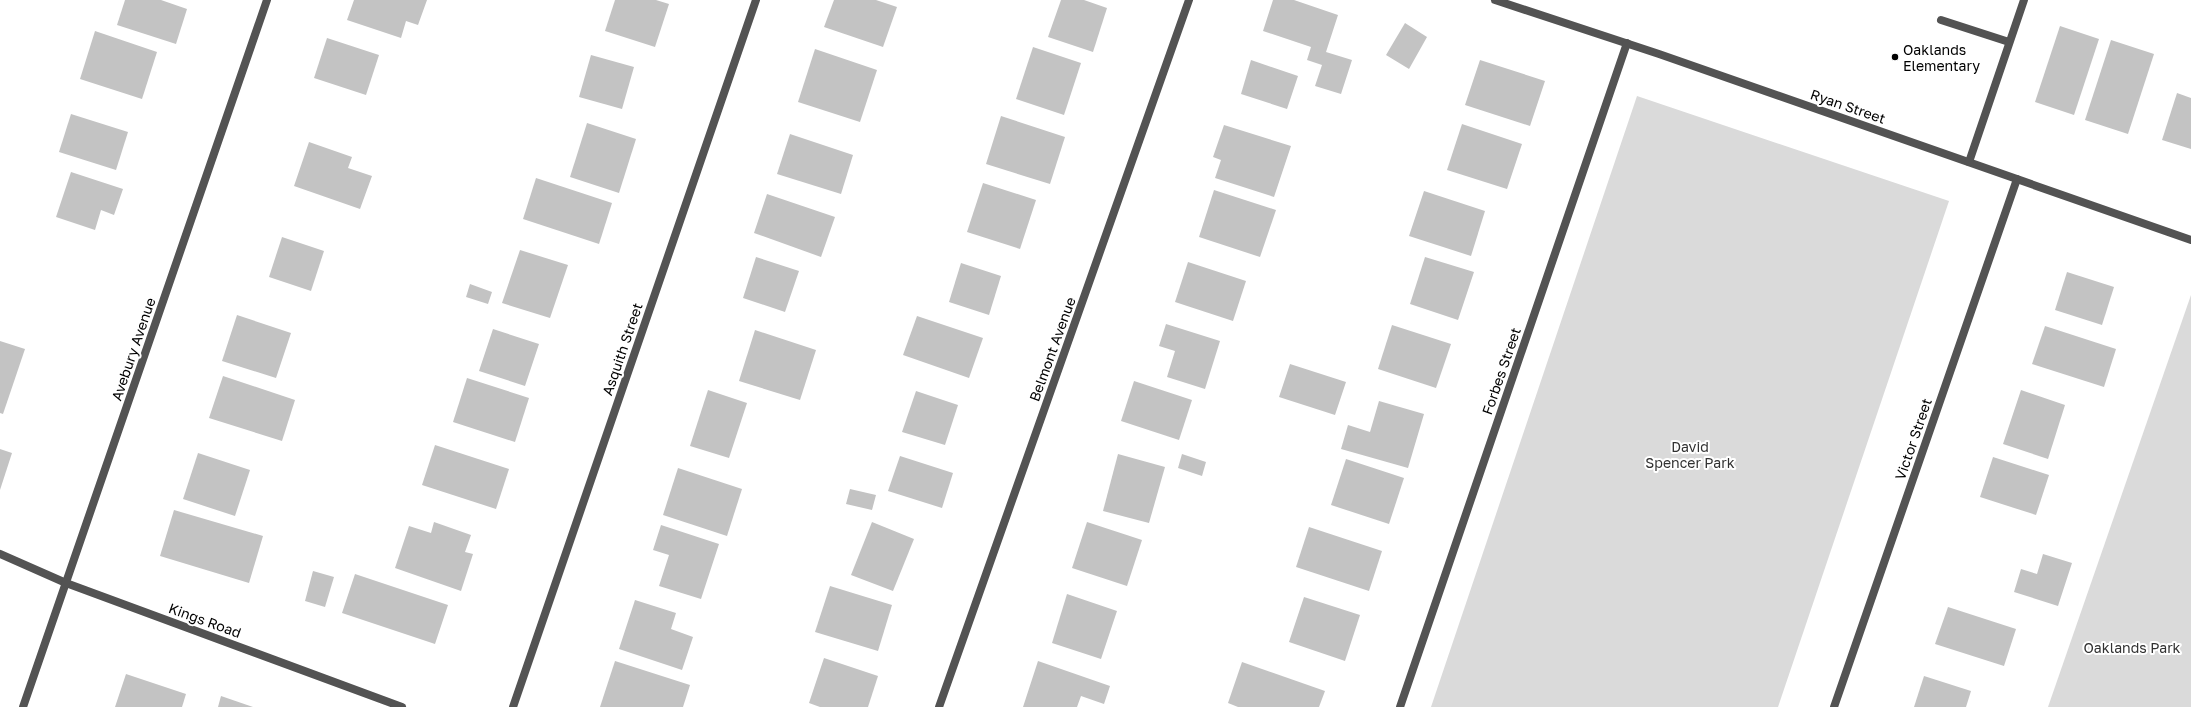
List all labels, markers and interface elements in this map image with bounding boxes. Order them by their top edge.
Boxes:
place label: Oaklands Elementary [1903,41,1980,74]
marker: Oaklands Elementary [1890,52,1900,62]
street label: Ryan Street [1808,85,1888,127]
street label: Avebury Avenue [107,295,159,403]
street label: Belmont Avenue [1025,295,1079,403]
street label: Asquith Street [598,301,646,397]
street label: Forbes Street [1478,325,1524,417]
street label: Victor Street [1891,396,1935,482]
park label: David Spencer Park [1645,438,1735,471]
street label: Kings Road [166,599,244,641]
park label: Oaklands Park [2083,639,2181,656]

